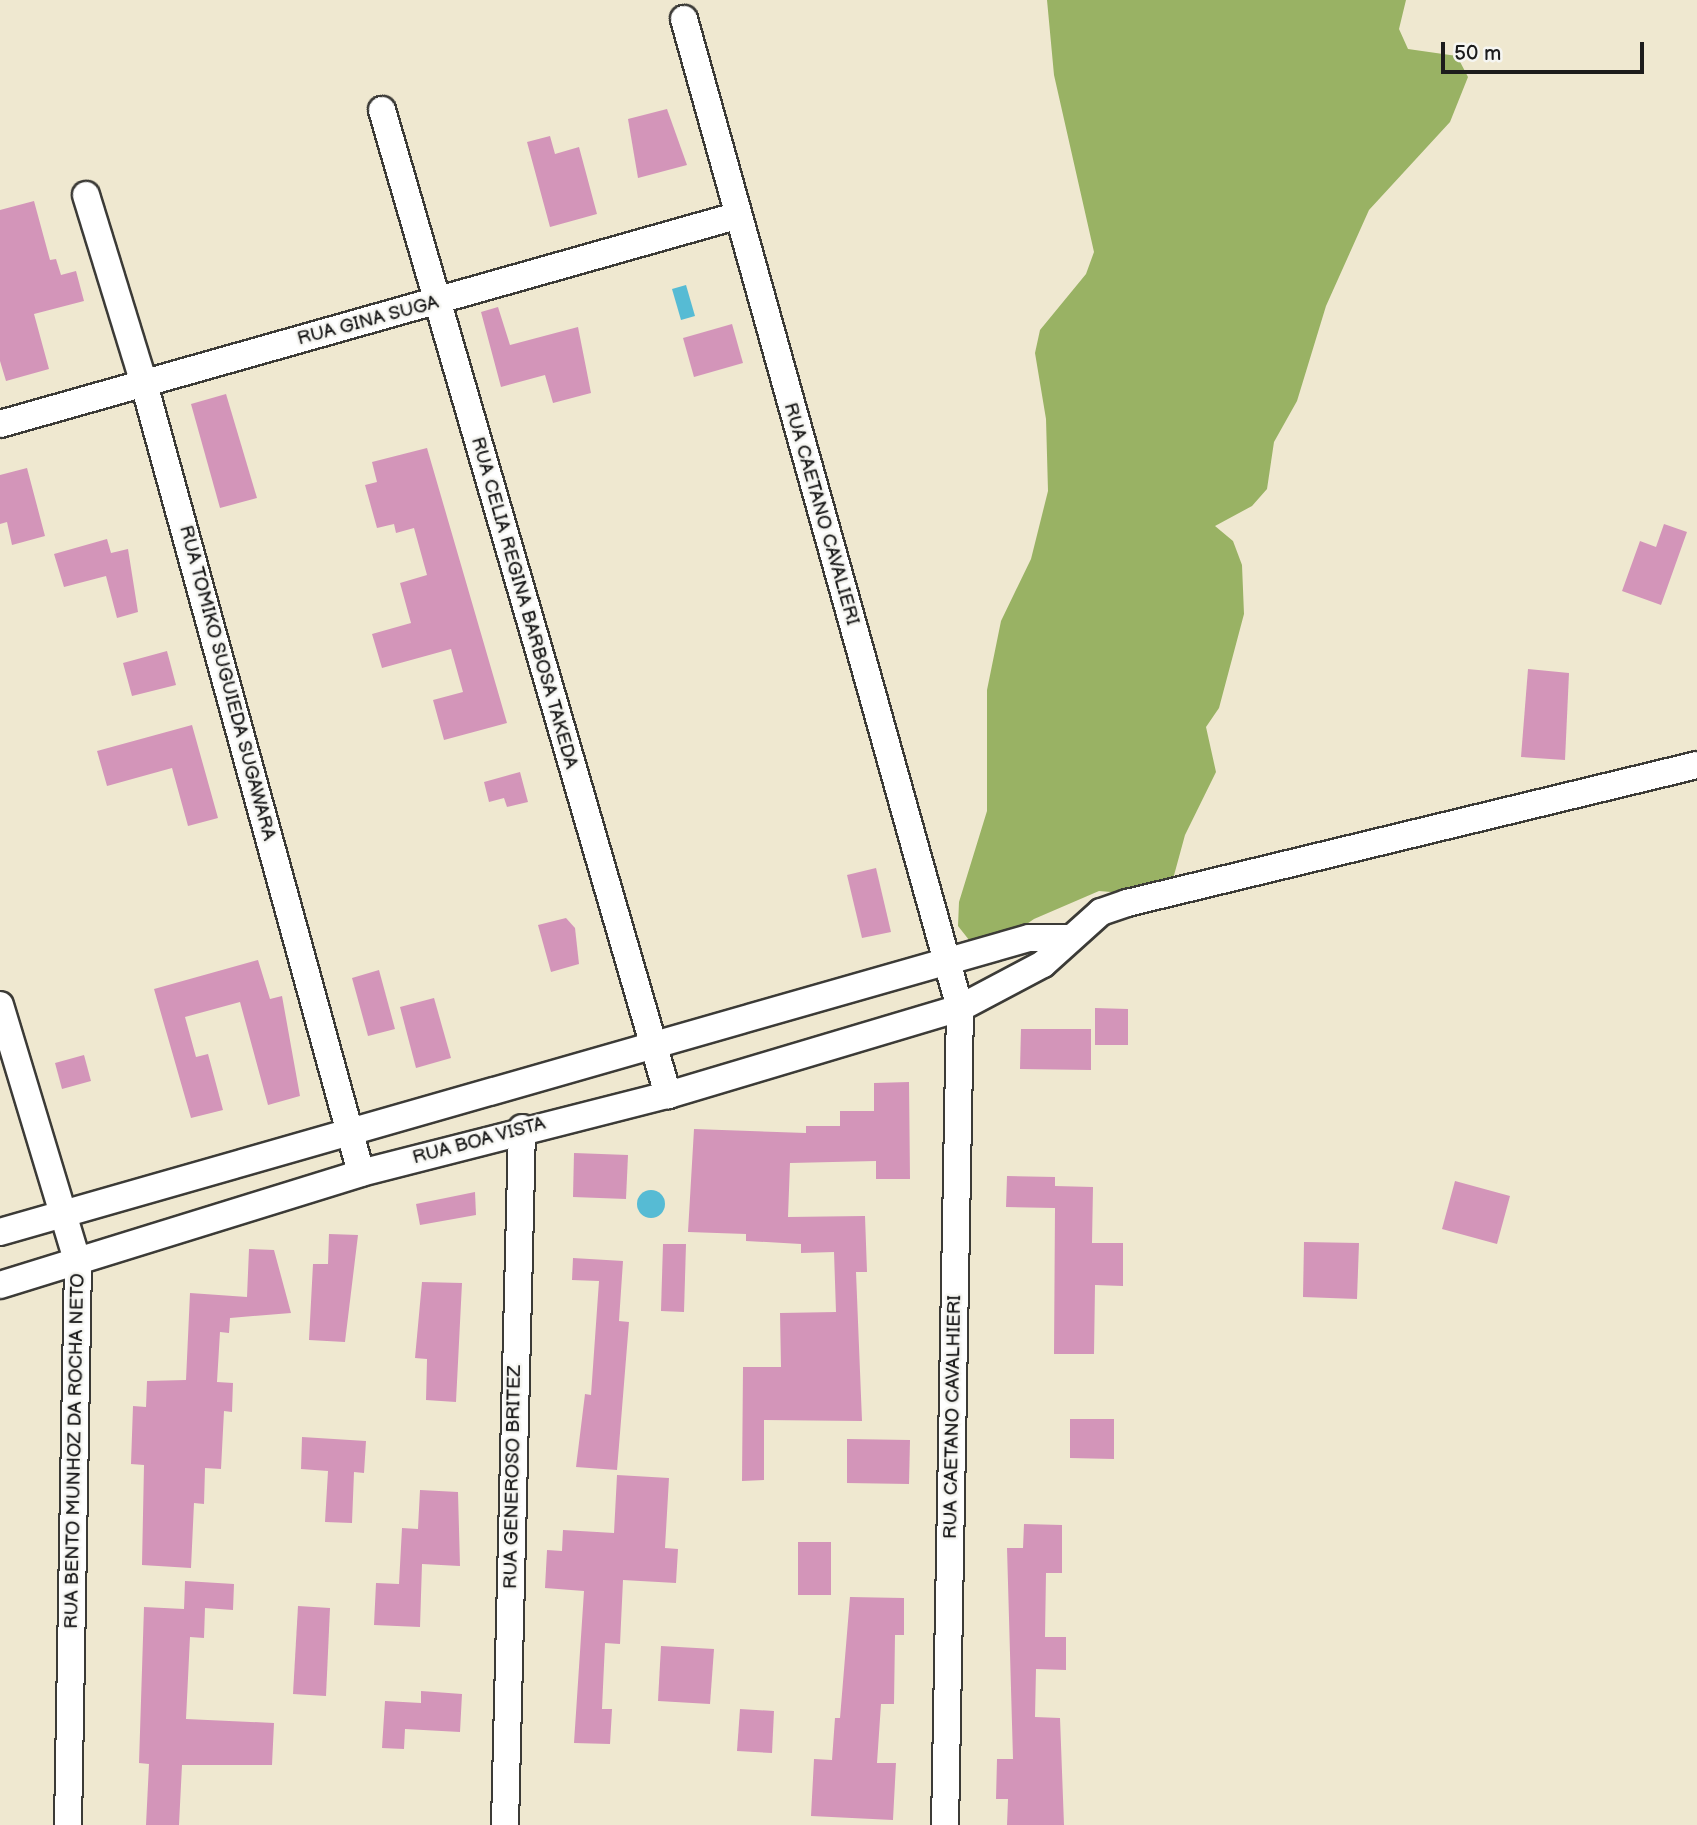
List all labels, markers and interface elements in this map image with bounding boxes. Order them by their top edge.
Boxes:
scale bar [1445,28,1648,72]
text: 50 m [1454,41,1501,66]
street label: RUA GINA SUGA [295,291,441,351]
street label: RUA CAETANO CAVALIERI [778,400,864,628]
street label: RUA CELIA REGINA BARBOSA TAKEDA [466,434,582,772]
street label: RUA TOMIKO SUGUIEDA SUGAWARA [174,522,280,844]
street label: RUA BOA VISTA [410,1112,548,1170]
street label: RUA BENTO MUNHOZ DA ROCHA NETO [60,1273,90,1629]
street label: RUA CAETANO CAVALHIERI [939,1295,967,1539]
street label: RUA GENEROSO BRITEZ [500,1365,526,1589]

